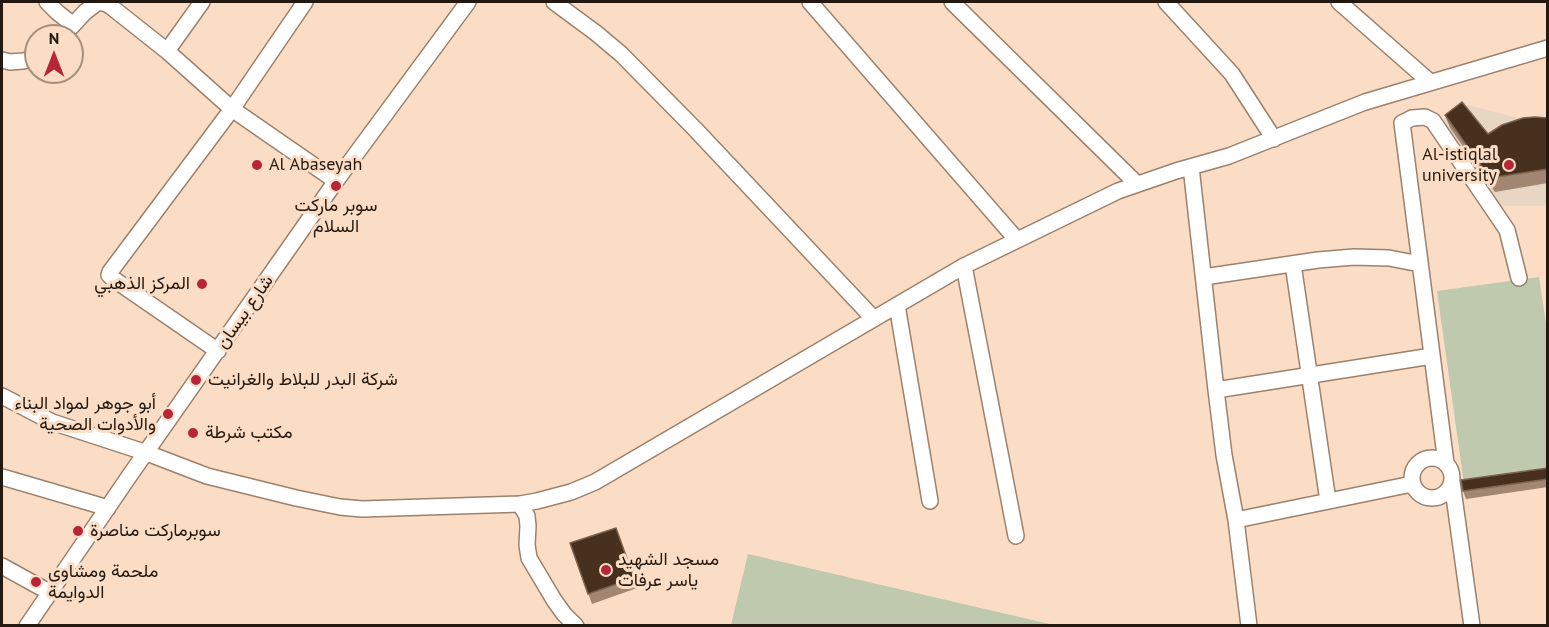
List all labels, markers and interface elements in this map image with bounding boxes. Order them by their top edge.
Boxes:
north arrow [24,24,84,84]
text: N [49,28,59,48]
place label: Al-istiqlal university [1422,144,1497,186]
place label: Al Abaseyah [269,154,362,176]
marker: Al Abaseyah [250,158,264,172]
marker: Al-istiqlal university [1502,158,1516,172]
marker: سوبر ماركت السلام [329,179,343,193]
place label: سوبر ماركت السلام [295,195,377,238]
street label: شارع بيسان [212,271,278,353]
place label: المركز الذهبي [94,273,190,295]
marker: المركز الذهبي [195,277,209,291]
place label: شركة البدر للبلاط والغرانيت [208,369,398,391]
marker: شركة البدر للبلاط والغرانيت [189,373,203,387]
place label: أبو جوهر لمواد البناء والأدوات الصحية [15,393,156,436]
marker: أبو جوهر لمواد البناء والأدوات الصحية [161,407,175,421]
place label: مكتب شرطة [205,422,293,444]
marker: مكتب شرطة [186,426,200,440]
place label: سوبرماركت مناصرة [90,520,221,542]
marker: سوبرماركت مناصرة [71,524,85,538]
place label: مسجد الشهيد ياسر عرفات [618,549,719,592]
place label: ملحمة ومشاوي الدوايمة [48,561,158,604]
marker: مسجد الشهيد ياسر عرفات [599,563,613,577]
marker: ملحمة ومشاوي الدوايمة [29,575,43,589]

